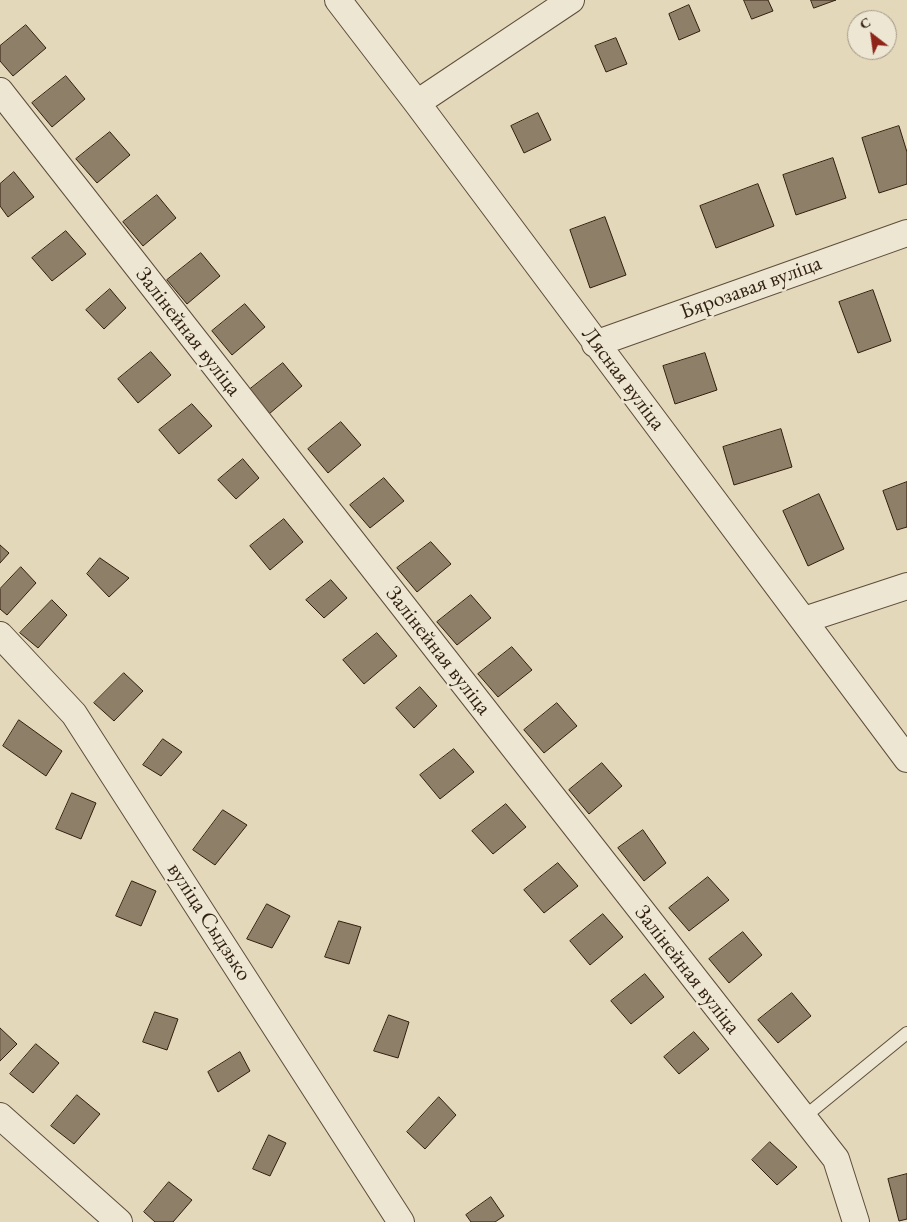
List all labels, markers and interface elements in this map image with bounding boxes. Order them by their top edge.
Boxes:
north arrow [847,10,897,60]
text: С [856,13,874,33]
street label: Бярозавая вуліца [677,250,825,326]
street label: Залінейная вуліца [130,262,246,402]
street label: Лясная вуліца [576,322,670,436]
street label: Залінейная вуліца [380,581,496,721]
street label: вуліца Сыдзько [161,858,257,986]
street label: Залінейная вуліца [629,900,745,1040]

